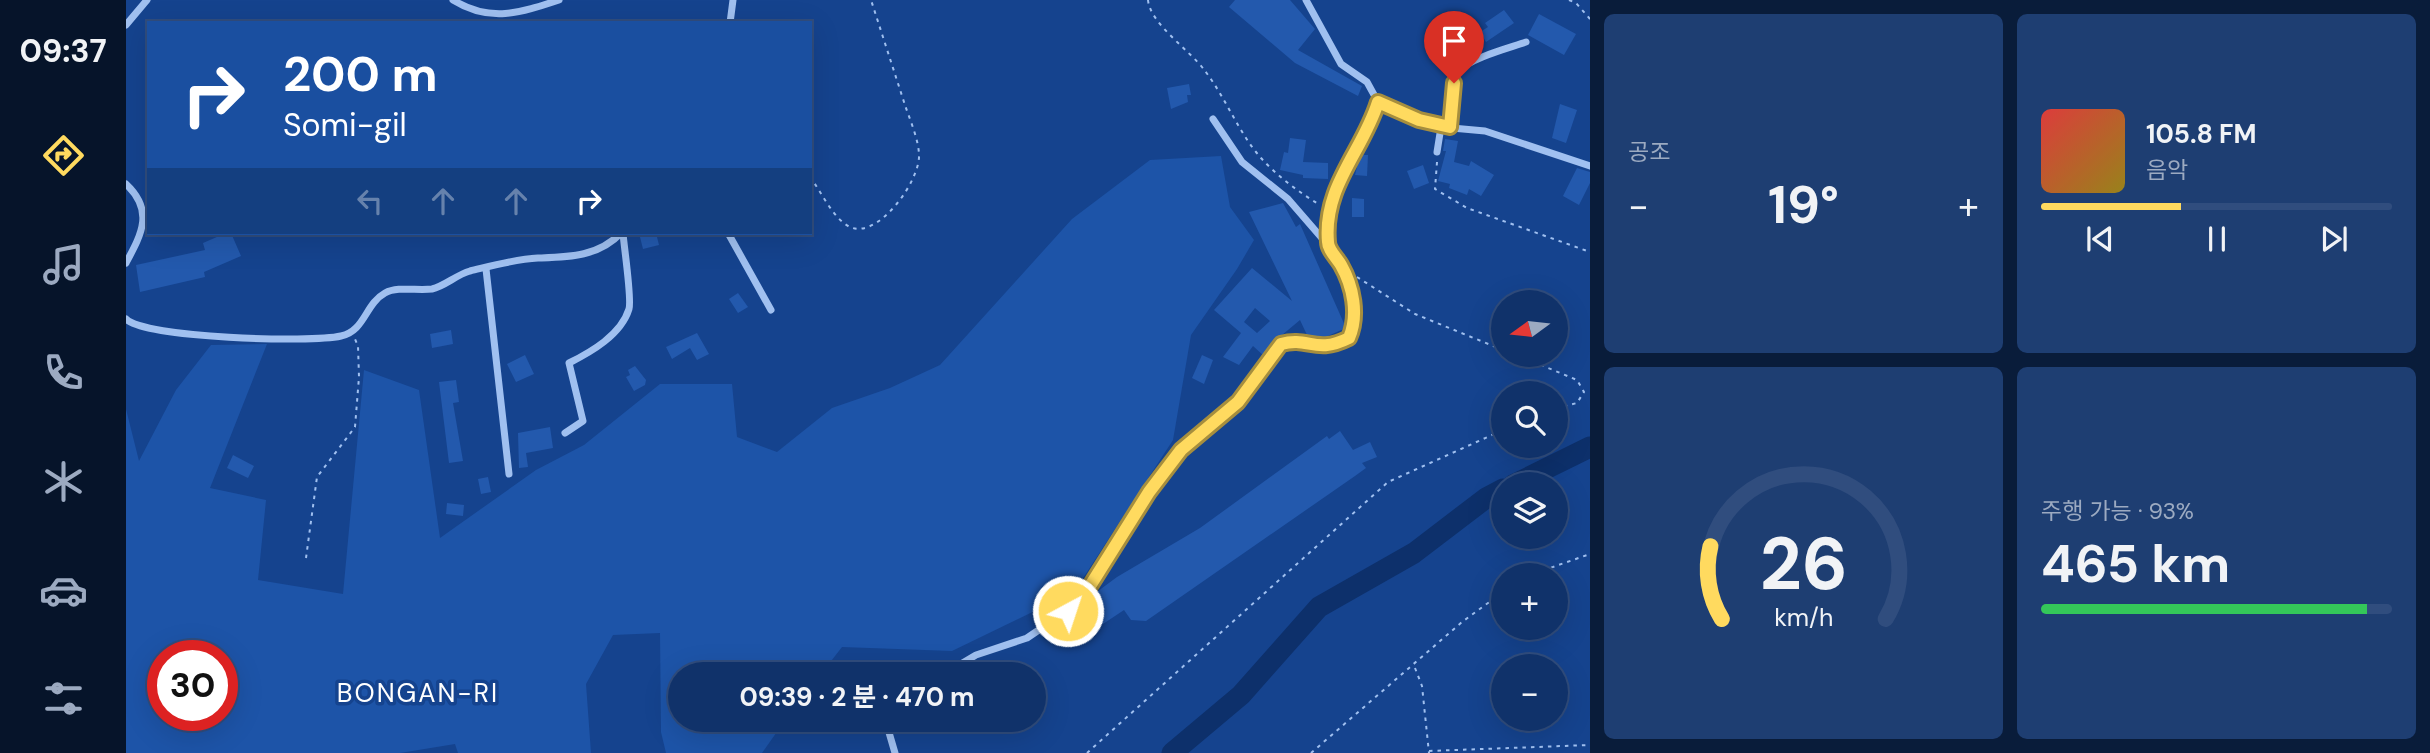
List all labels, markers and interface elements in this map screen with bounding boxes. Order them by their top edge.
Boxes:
pin [1424,11,1484,83]
icon: arrive [1435,22,1473,60]
text: 09:37 [19,30,107,72]
text: 200 m [283,42,438,106]
icon: right [168,49,259,140]
text: Somi-gil [283,104,407,146]
text: 105.8 FM [2146,117,2257,151]
icon: directions [39,131,88,180]
text: 공조 [1628,137,1670,167]
text: 음악 [2146,155,2188,185]
text: 19° [1768,171,1839,239]
text: − [1628,181,1649,231]
text: + [1958,181,1979,231]
icon: left [351,182,389,220]
icon: ahead [424,182,462,220]
icon: ahead [497,182,535,220]
icon: right [570,182,608,220]
icon: previous [2081,220,2119,258]
icon: pause [2198,220,2236,258]
icon: next [2315,220,2353,258]
icon: music [39,240,88,289]
north arrow [1491,290,1568,368]
map controls [1491,290,1568,731]
icon: phone [39,348,88,397]
button: search [1491,381,1568,458]
icon: climate [39,457,88,506]
button: layers [1491,472,1568,549]
text: 주행 가능 · 93% [2041,496,2194,526]
text: 26 [1759,517,1848,612]
text: 465 km [2041,530,2230,598]
button: + [1491,563,1568,640]
icon: car [39,566,88,615]
position arrow [1031,574,1105,648]
text: km/h [1774,601,1833,634]
speed limit sign: 30 [147,640,238,731]
button: − [1491,654,1568,731]
icon: filters [39,674,88,723]
district label: BONGAN-RI [337,676,499,710]
text: 09:39 · 2 분 · 470 m [739,680,975,714]

